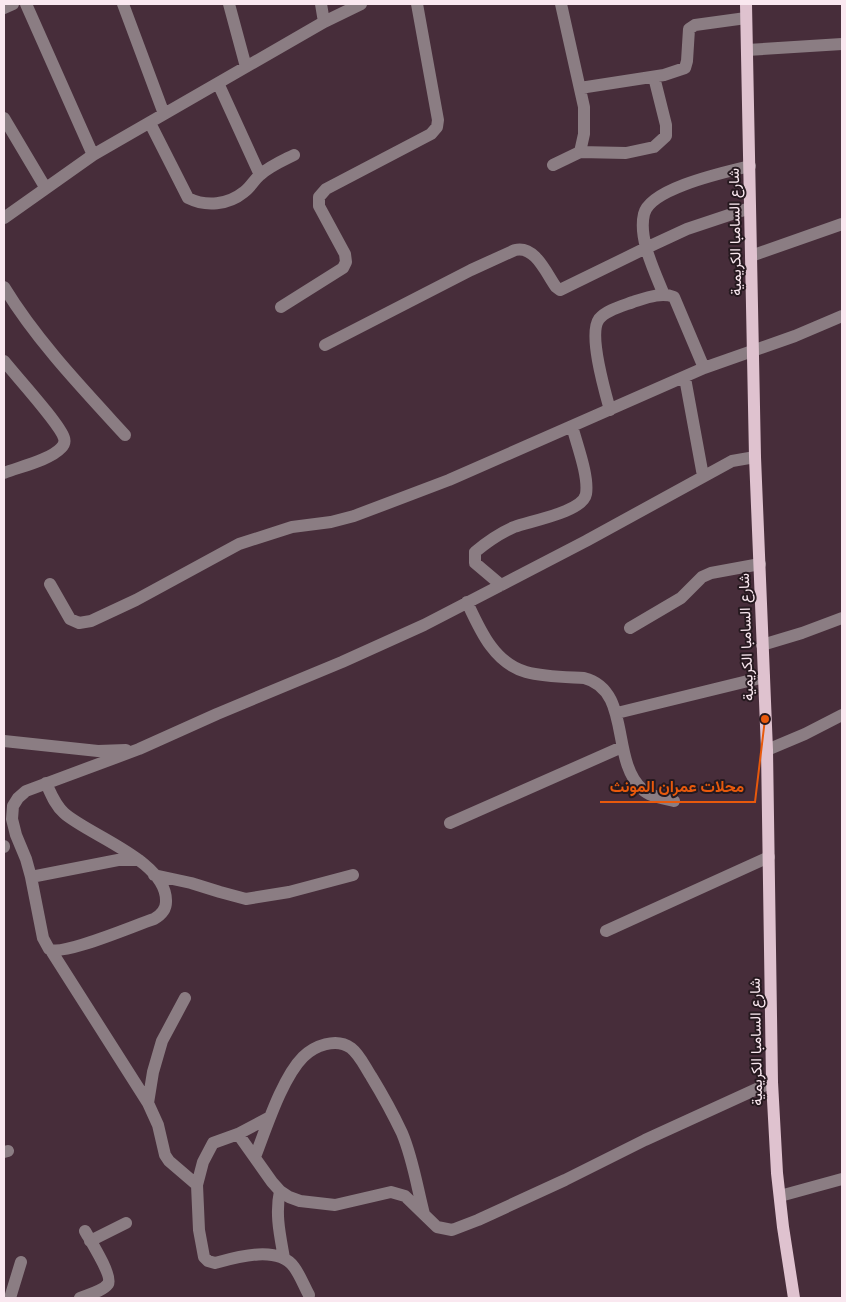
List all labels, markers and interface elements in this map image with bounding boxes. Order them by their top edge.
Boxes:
street label: شارع السامبا الكريمية [724,168,747,296]
street label: شارع السامبا الكريمية [734,573,759,701]
callout: محلات عمران المونث [600,771,755,802]
text: محلات عمران المونث [610,776,745,797]
street label: شارع السامبا الكريمية [745,978,768,1106]

